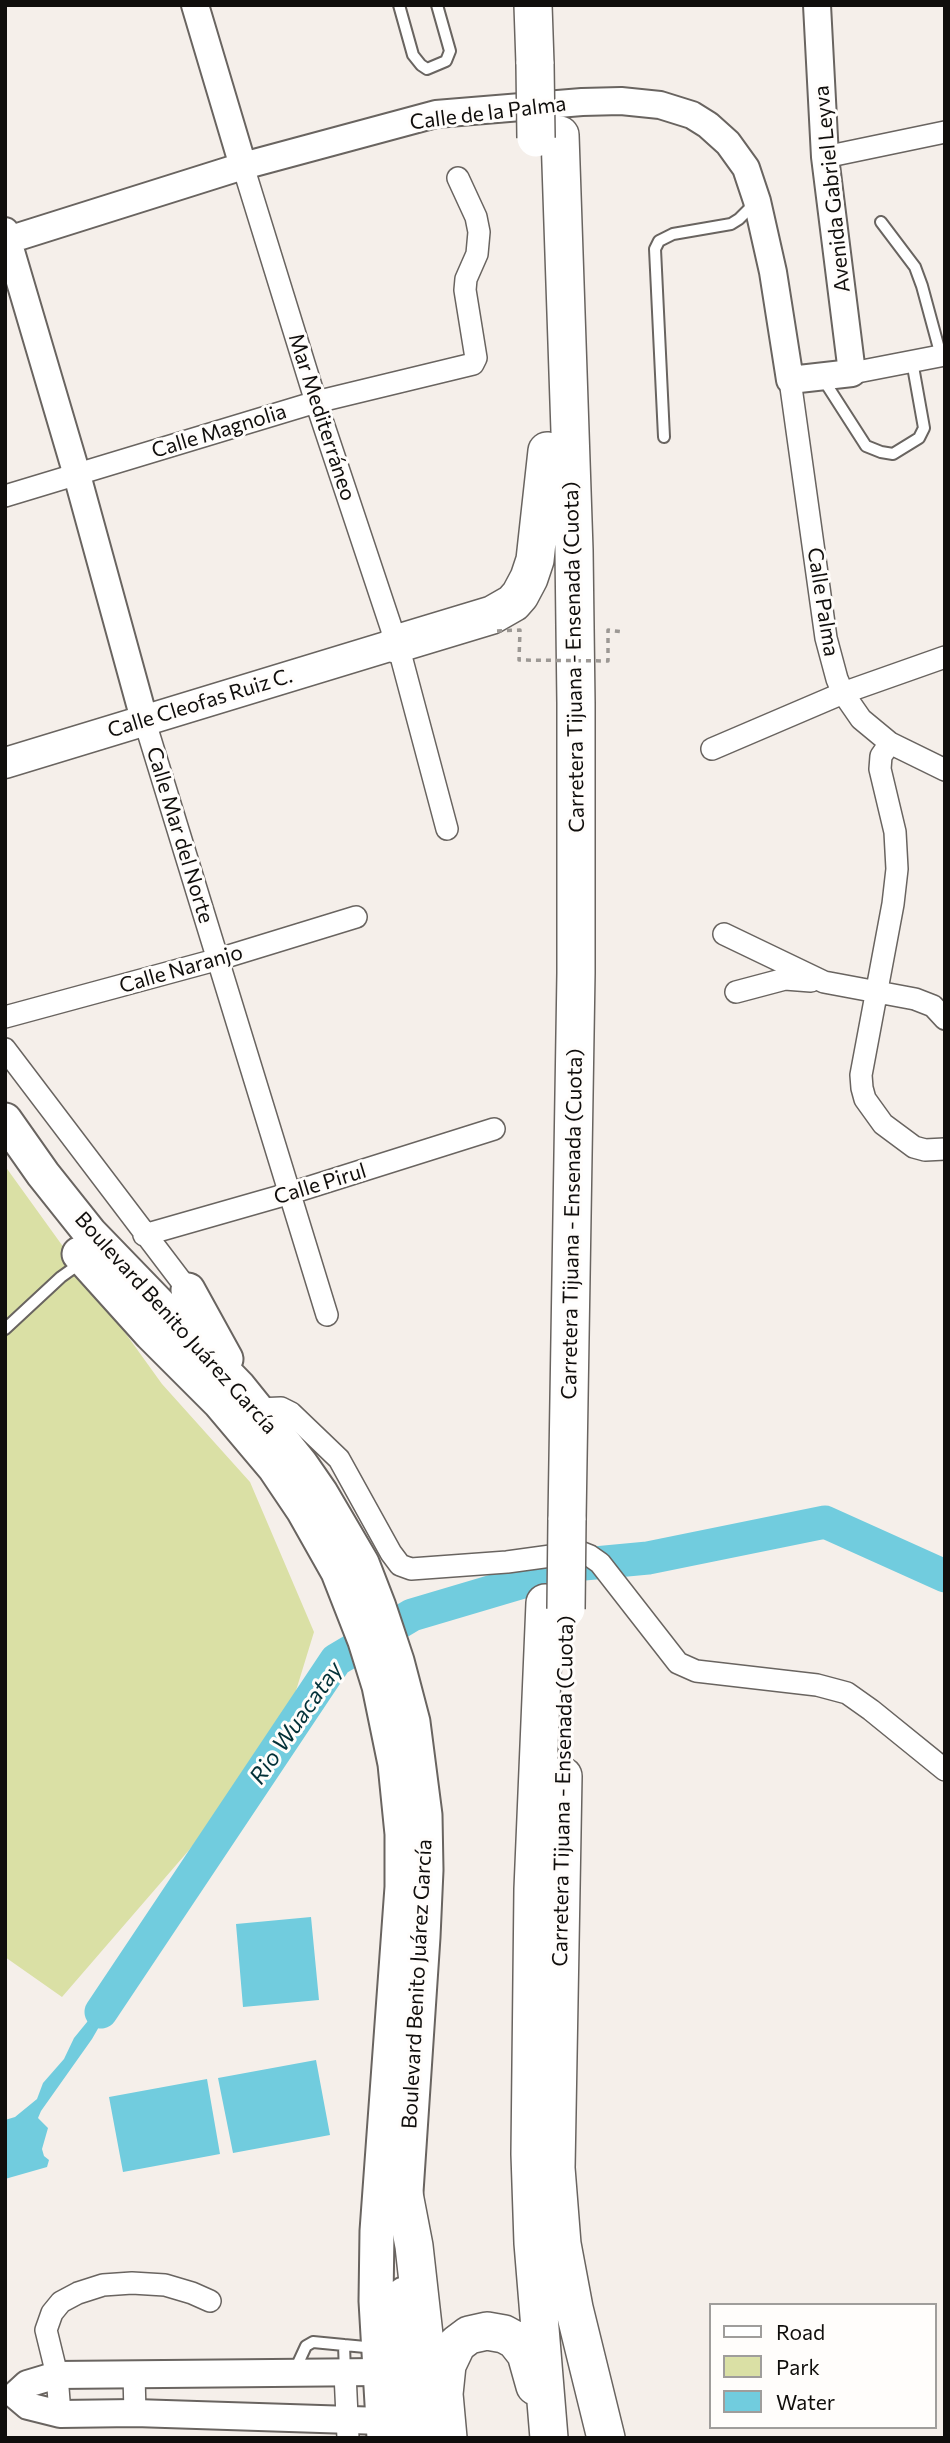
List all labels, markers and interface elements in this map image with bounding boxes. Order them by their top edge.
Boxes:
street label: Avenida Gabriel Leyva [809,84,855,294]
street label: Calle de la Palma [408,91,568,135]
street label: Mar Mediterráneo [283,330,361,504]
street label: Calle Magnolia [149,399,289,463]
street label: Carretera Tijuana - Ensenada (Cuota) [558,481,590,833]
street label: Calle Palma [802,546,844,658]
street label: Calle Cleofas Ruiz C. [105,663,295,743]
street label: Calle Mar del Norte [141,744,219,926]
street label: Calle Naranjo [116,939,246,999]
street label: Carretera Tijuana - Ensenada (Cuota) [556,1048,588,1400]
street label: Calle Pirul [271,1158,369,1210]
street label: Boulevard Benito Juárez García [70,1207,282,1439]
street label: Carretera Tijuana - Ensenada (Cuota) [547,1615,579,1967]
water label: Rio Wuacatay [244,1657,348,1789]
street label: Boulevard Benito Juárez García [397,1838,437,2130]
legend [708,2303,936,2429]
text: Road [776,2319,825,2344]
text: Park [776,2354,820,2379]
text: Water [776,2389,835,2414]

